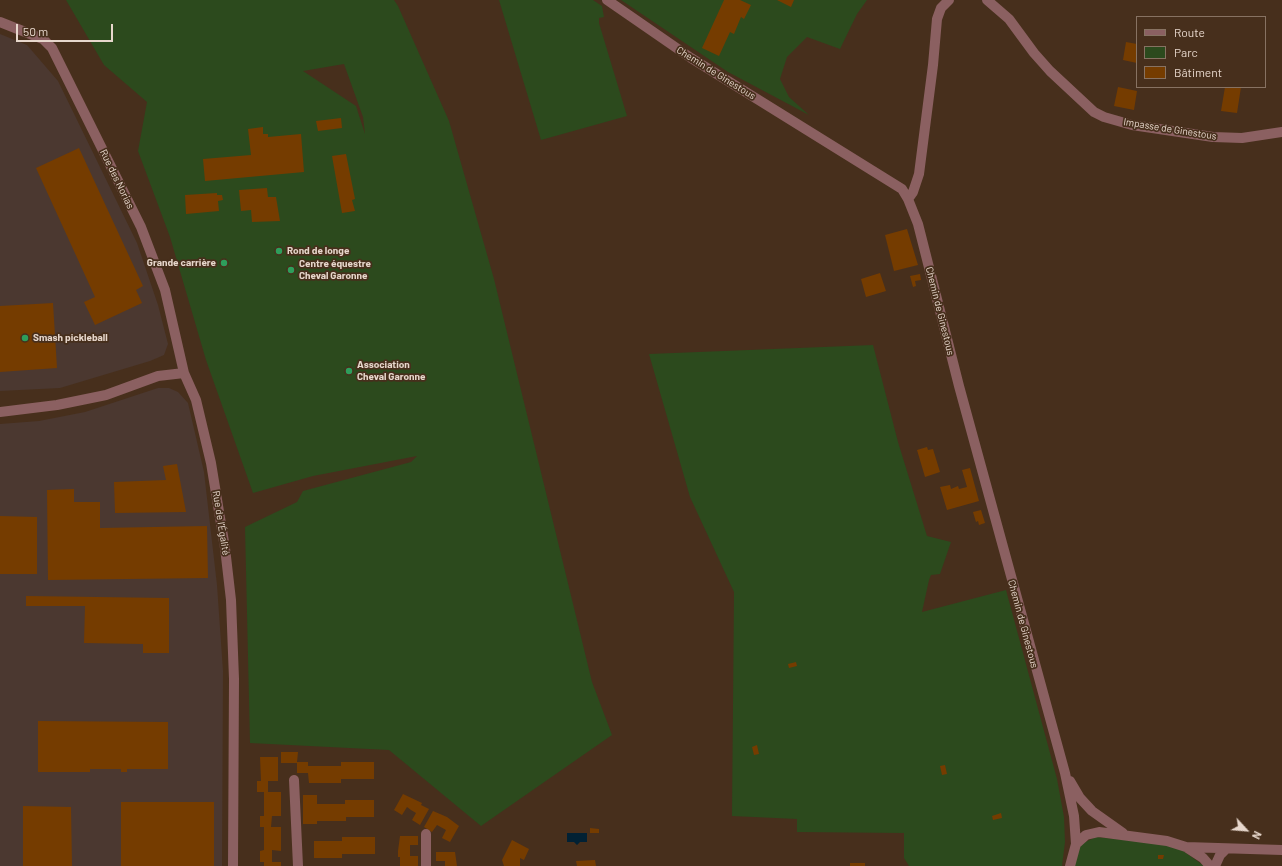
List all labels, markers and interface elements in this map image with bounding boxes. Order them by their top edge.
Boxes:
scale bar [18,16,115,42]
legend [1136,16,1266,88]
text: 50 m [23,24,48,38]
text: Route [1174,25,1205,39]
street label: Chemin de Ginestous [674,44,758,102]
text: Parc [1174,45,1198,59]
text: Bâtiment [1174,65,1222,79]
street label: Impasse de Ginestous [1123,116,1217,142]
street label: Rue des Norias [97,147,137,211]
place label: Rond de longe [287,245,349,257]
marker: Rond de longe [274,246,284,256]
place label: Grande carrière [147,257,216,269]
marker: Grande carrière [219,258,229,268]
place label: Centre équestre Cheval Garonne [299,258,371,282]
marker: Centre équestre Cheval Garonne [286,265,296,275]
street label: Chemin de Ginestous [923,265,957,357]
place label: Smash pickleball [33,332,108,344]
marker: Smash pickleball [20,333,30,343]
place label: Association Cheval Garonne [357,359,425,382]
marker: Association Cheval Garonne [344,366,354,376]
street label: Rue de l'Égalité [210,490,232,556]
street label: Chemin de Ginestous [1005,579,1041,669]
north arrow [1226,810,1266,850]
text: N [1250,829,1265,842]

